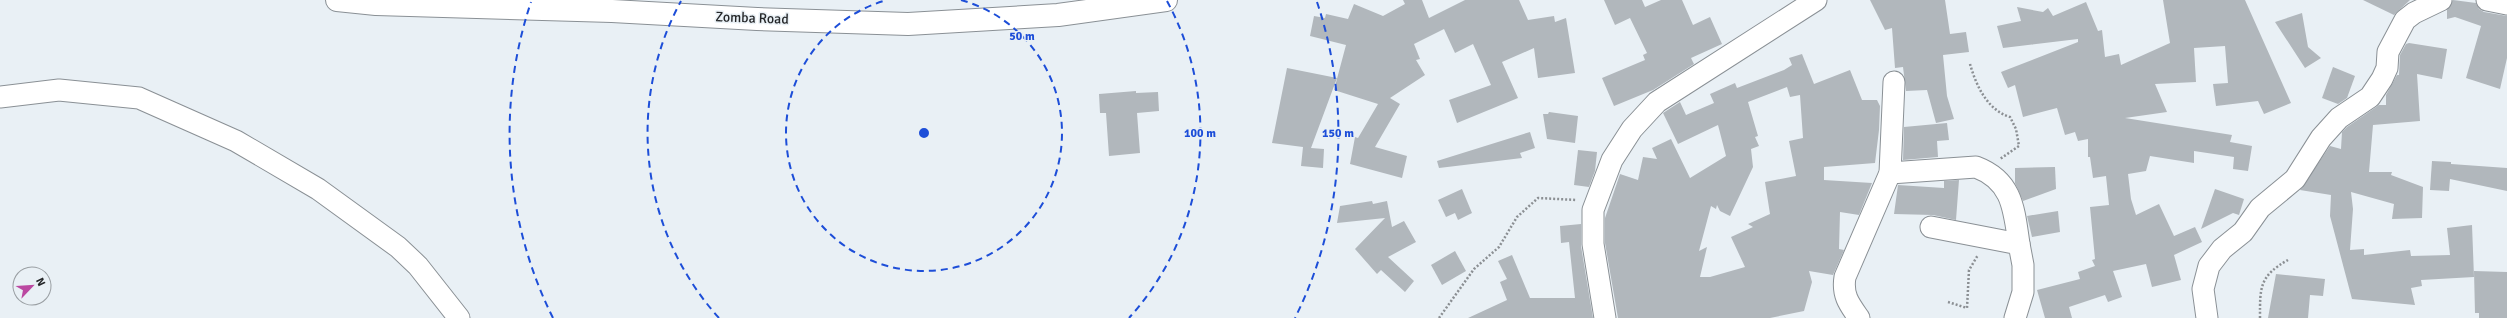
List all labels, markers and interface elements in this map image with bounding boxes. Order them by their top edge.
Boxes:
street label: Zomba Road [715,8,789,28]
text: 50 m [1009,29,1035,44]
centre of rings [917,126,931,140]
text: 100 m [1184,126,1216,141]
text: 150 m [1322,126,1354,141]
north arrow [12,266,52,306]
text: N [33,276,48,288]

